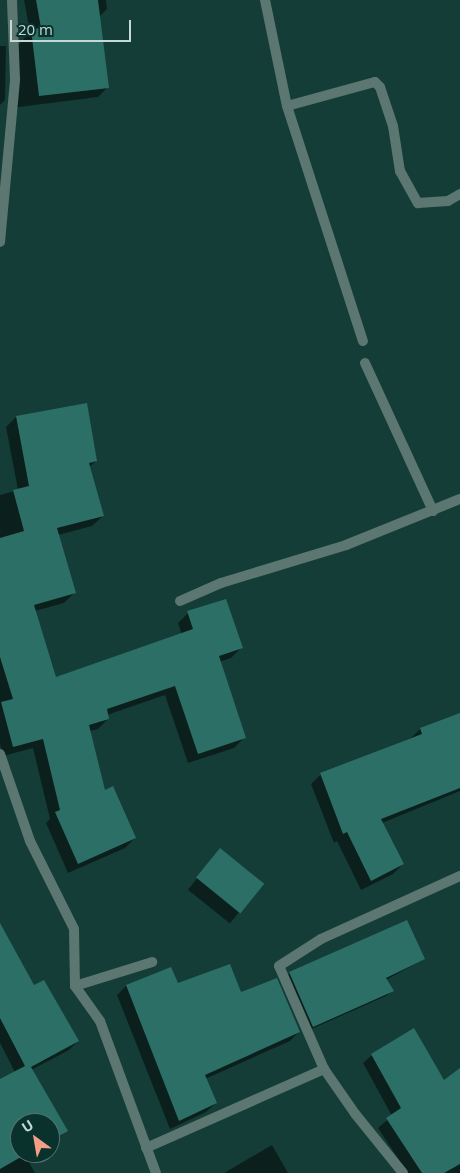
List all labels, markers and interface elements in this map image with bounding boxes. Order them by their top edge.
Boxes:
scale bar [12,10,134,42]
text: 20 m [18,19,53,39]
north arrow [10,1113,60,1163]
text: U [18,1115,37,1137]

